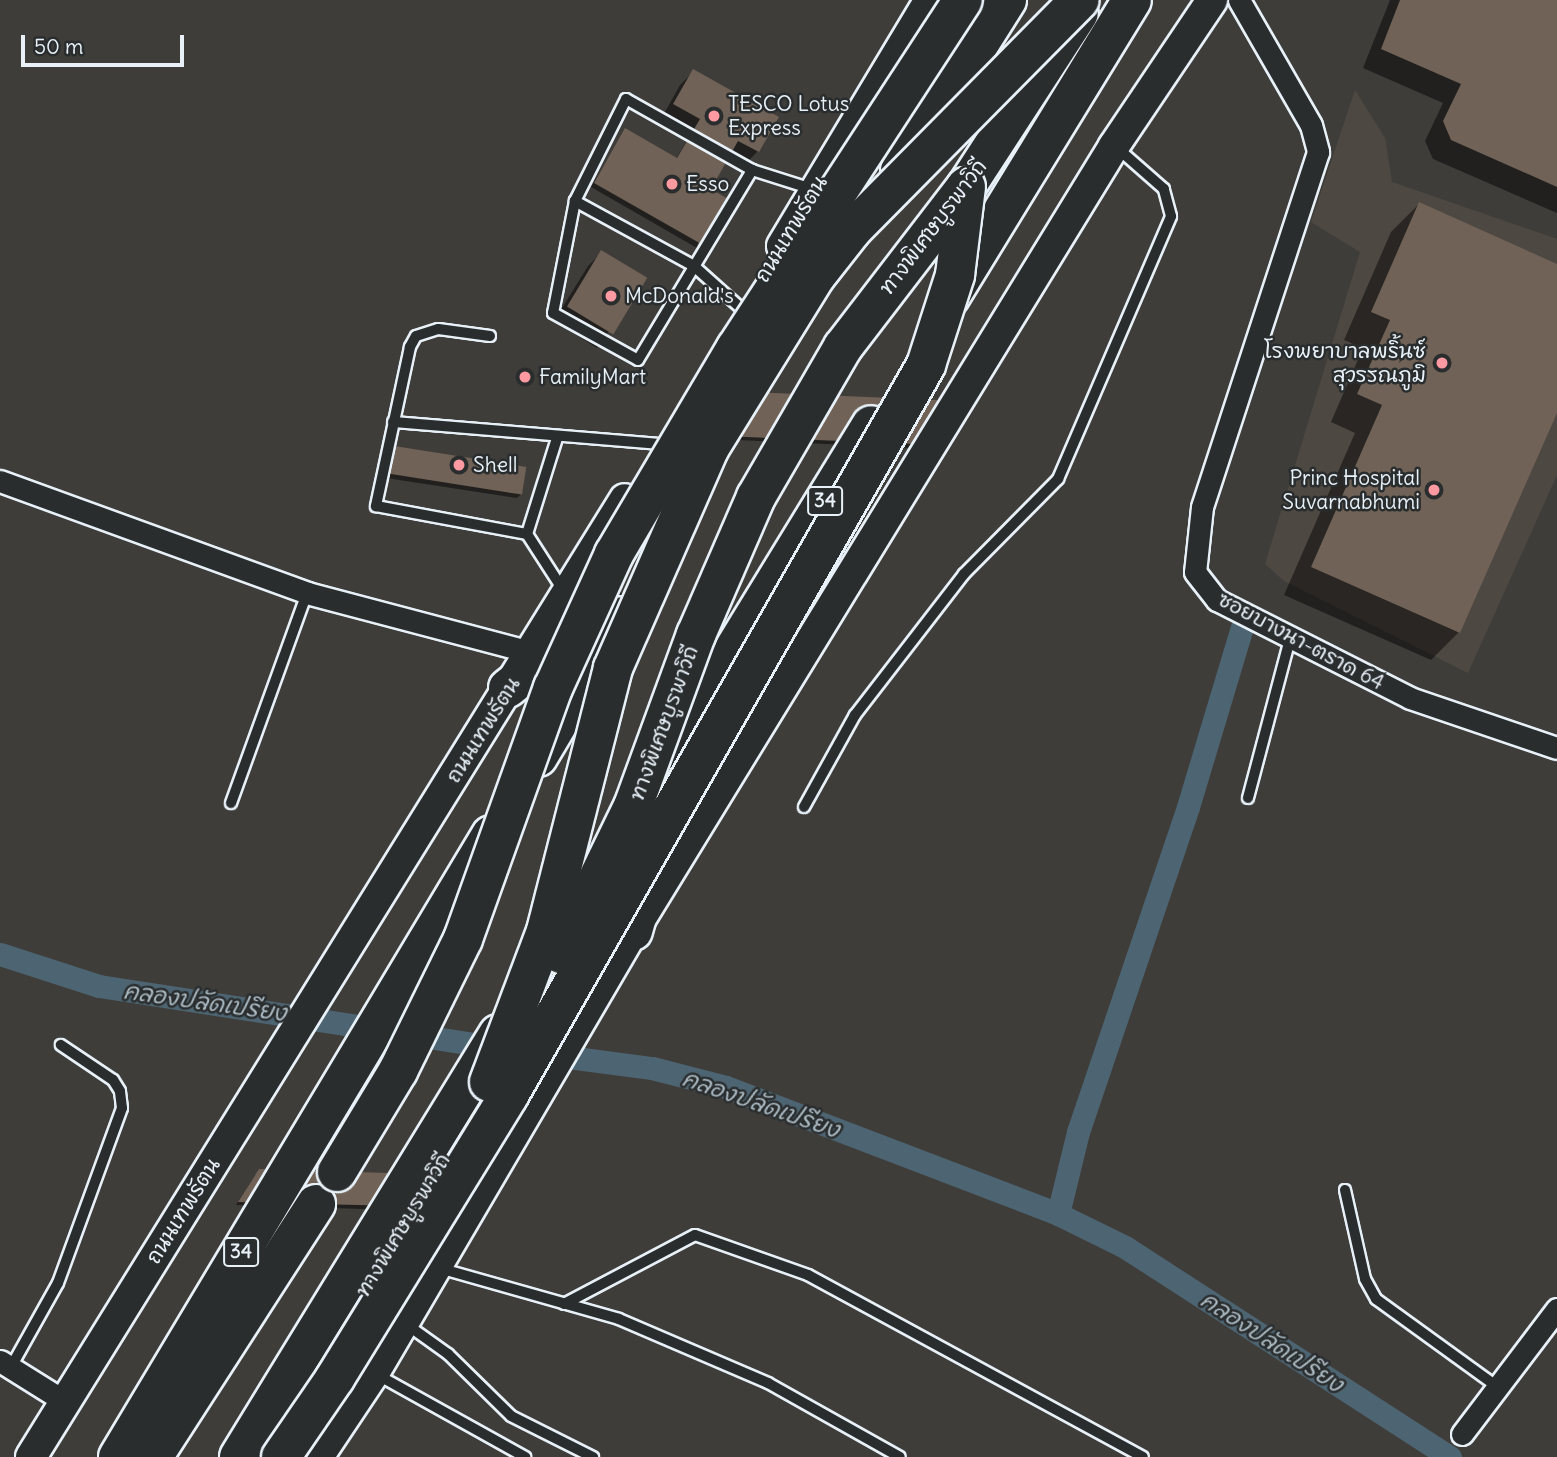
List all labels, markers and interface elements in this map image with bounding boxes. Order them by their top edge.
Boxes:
scale bar [24,21,187,65]
text: 50 m [34,33,83,60]
place label: TESCO Lotus Express [728,91,849,141]
marker: TESCO Lotus Express [706,108,722,124]
street label: ทางพิเศษบูรพาวิถี [874,154,992,300]
place label: Esso [686,171,729,197]
street label: ถนนเทพรัตน [749,171,833,287]
marker: Esso [664,176,680,192]
place label: McDonald's [625,283,734,309]
marker: McDonald's [603,288,619,304]
place label: โรงพยาบาลพริ้นซ์ สุวรรณภูมิ [1264,338,1426,388]
marker: โรงพยาบาลพริ้นซ์ สุวรรณภูมิ [1432,353,1452,373]
place label: FamilyMart [539,364,646,390]
marker: FamilyMart [517,369,533,385]
place label: Shell [473,452,518,478]
marker: Shell [451,457,467,473]
place label: Princ Hospital Suvarnabhumi [1282,465,1420,515]
marker: Princ Hospital Suvarnabhumi [1426,482,1442,498]
road number: 34 [806,486,844,516]
street label: ซอยบางนา-ตราด 64 [1214,587,1388,695]
street label: ทางพิเศษบูรพาวิถี [624,642,704,804]
street label: ถนนเทพรัตน [441,673,525,787]
water label: คลองปลัดเปรียง [122,977,288,1027]
water label: คลองปลัดเปรียง [679,1064,843,1144]
street label: ทางพิเศษบูรพาวิถี [350,1149,456,1301]
street label: ถนนเทพรัตน [141,1154,225,1268]
road number: 34 [222,1236,260,1268]
water label: คลองปลัดเปรียง [1196,1286,1348,1398]

